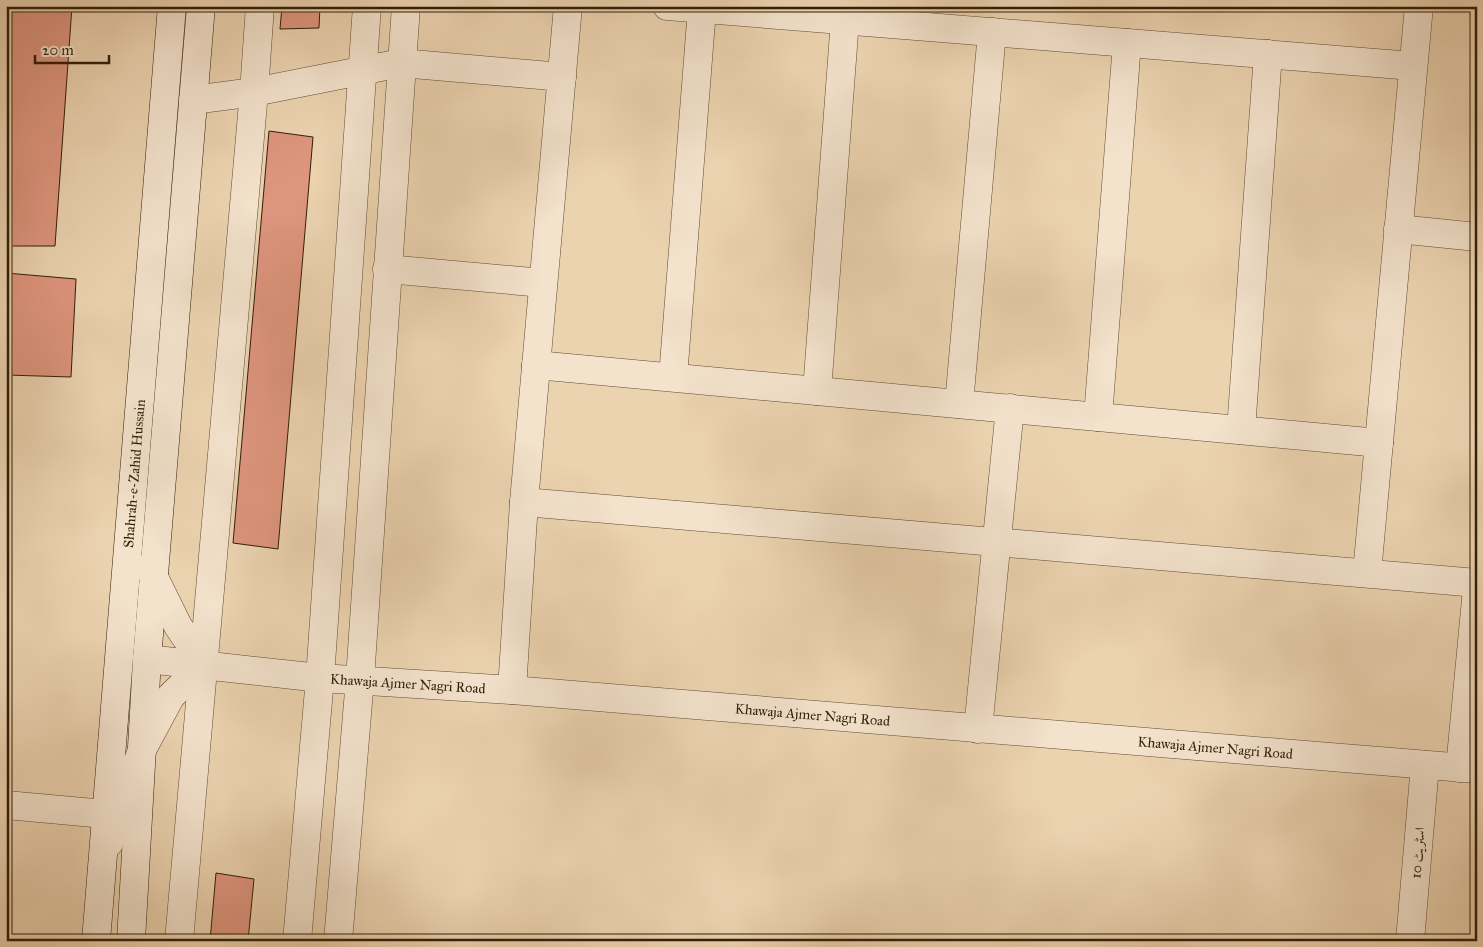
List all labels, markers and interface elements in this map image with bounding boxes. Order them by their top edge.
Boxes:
scale bar [35,32,109,64]
text: 20 m [42,41,74,59]
street label: Shahrah-e-Zahid Hussain [119,398,149,549]
street label: Khawaja Ajmer Nagri Road [330,670,486,697]
street label: Khawaja Ajmer Nagri Road [734,700,891,729]
street label: Khawaja Ajmer Nagri Road [1137,733,1293,762]
street label: اسٹریٹ 10 [1407,827,1429,879]

